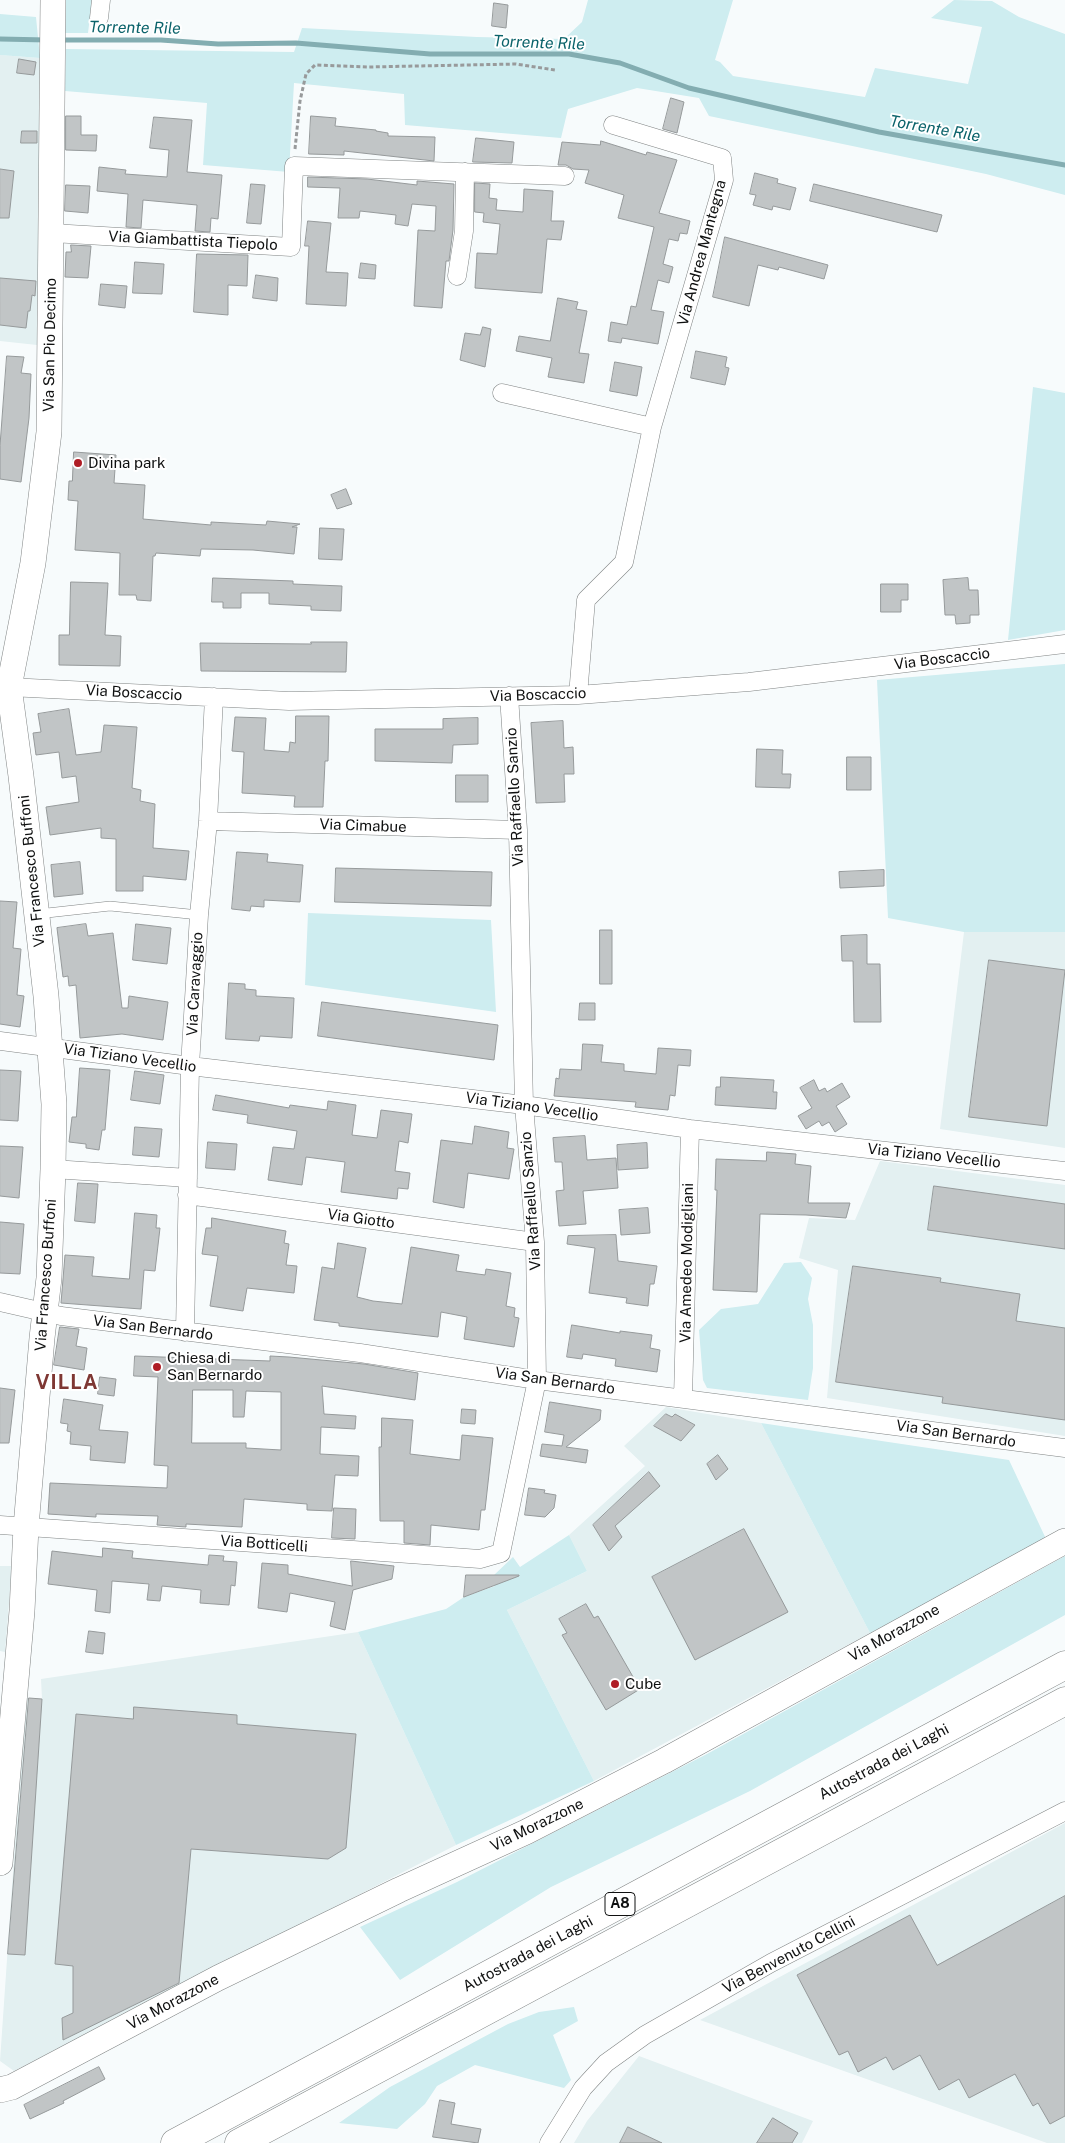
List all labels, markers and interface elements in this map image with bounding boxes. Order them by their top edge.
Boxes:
water label: Torrente Rile [89,18,181,38]
water label: Torrente Rile [493,32,585,54]
water label: Torrente Rile [888,112,982,146]
street label: Via Andrea Mantegna [674,178,730,328]
street label: Via Giambattista Tiepolo [108,228,278,254]
street label: Via San Pio Decimo [40,278,60,412]
place label: Divina park [88,454,165,472]
marker: Divina park [72,457,84,469]
street label: Via Boscaccio [893,644,991,674]
street label: Via Boscaccio [85,681,183,705]
street label: Via Boscaccio [489,684,587,706]
street label: Via Raffaello Sanzio [502,727,528,867]
street label: Via Francesco Buffoni [15,794,49,948]
street label: Via Cimabue [319,815,407,837]
street label: Via Caravaggio [183,931,207,1037]
street label: Via Tiziano Vecellio [62,1040,198,1076]
street label: Via Tiziano Vecellio [464,1089,600,1125]
street label: Via Raffaello Sanzio [517,1131,545,1271]
street label: Via Tiziano Vecellio [867,1140,1001,1172]
street label: Via Amedeo Modigliani [677,1183,697,1343]
street label: Via Francesco Buffoni [32,1198,60,1352]
street label: Via Giotto [326,1205,396,1233]
street label: Via San Bernardo [92,1312,214,1344]
place label: Chiesa di San Bernardo [167,1349,262,1384]
marker: Chiesa di San Bernardo [151,1361,163,1373]
street label: Via San Bernardo [494,1364,616,1398]
district label: VILLA [35,1371,99,1395]
street label: Via San Bernardo [895,1417,1017,1451]
street label: Via Botticelli [220,1532,308,1556]
street label: Via Morazzone [845,1601,943,1665]
place label: Cube [625,1675,662,1693]
marker: Cube [609,1678,621,1690]
street label: Autostrada dei Laghi [816,1720,952,1804]
street label: Via Morazzone [487,1795,587,1855]
road number: A8 [605,1892,635,1916]
street label: Autostrada dei Laghi [460,1912,596,1996]
street label: Via Benvenuto Cellini [720,1912,858,1998]
street label: Via Morazzone [124,1970,222,2034]

